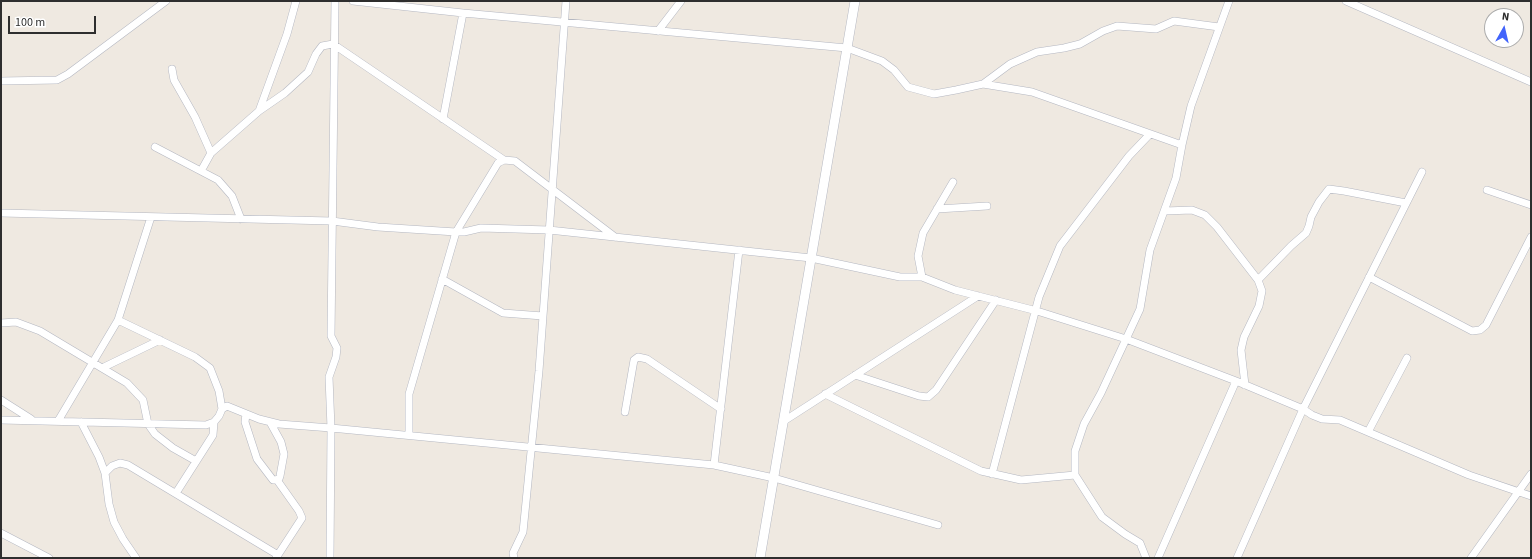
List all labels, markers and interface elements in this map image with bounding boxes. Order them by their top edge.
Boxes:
scale bar [10,8,98,34]
north arrow [1484,8,1524,48]
text: N [1501,9,1510,25]
text: 100 m [15,14,45,31]

